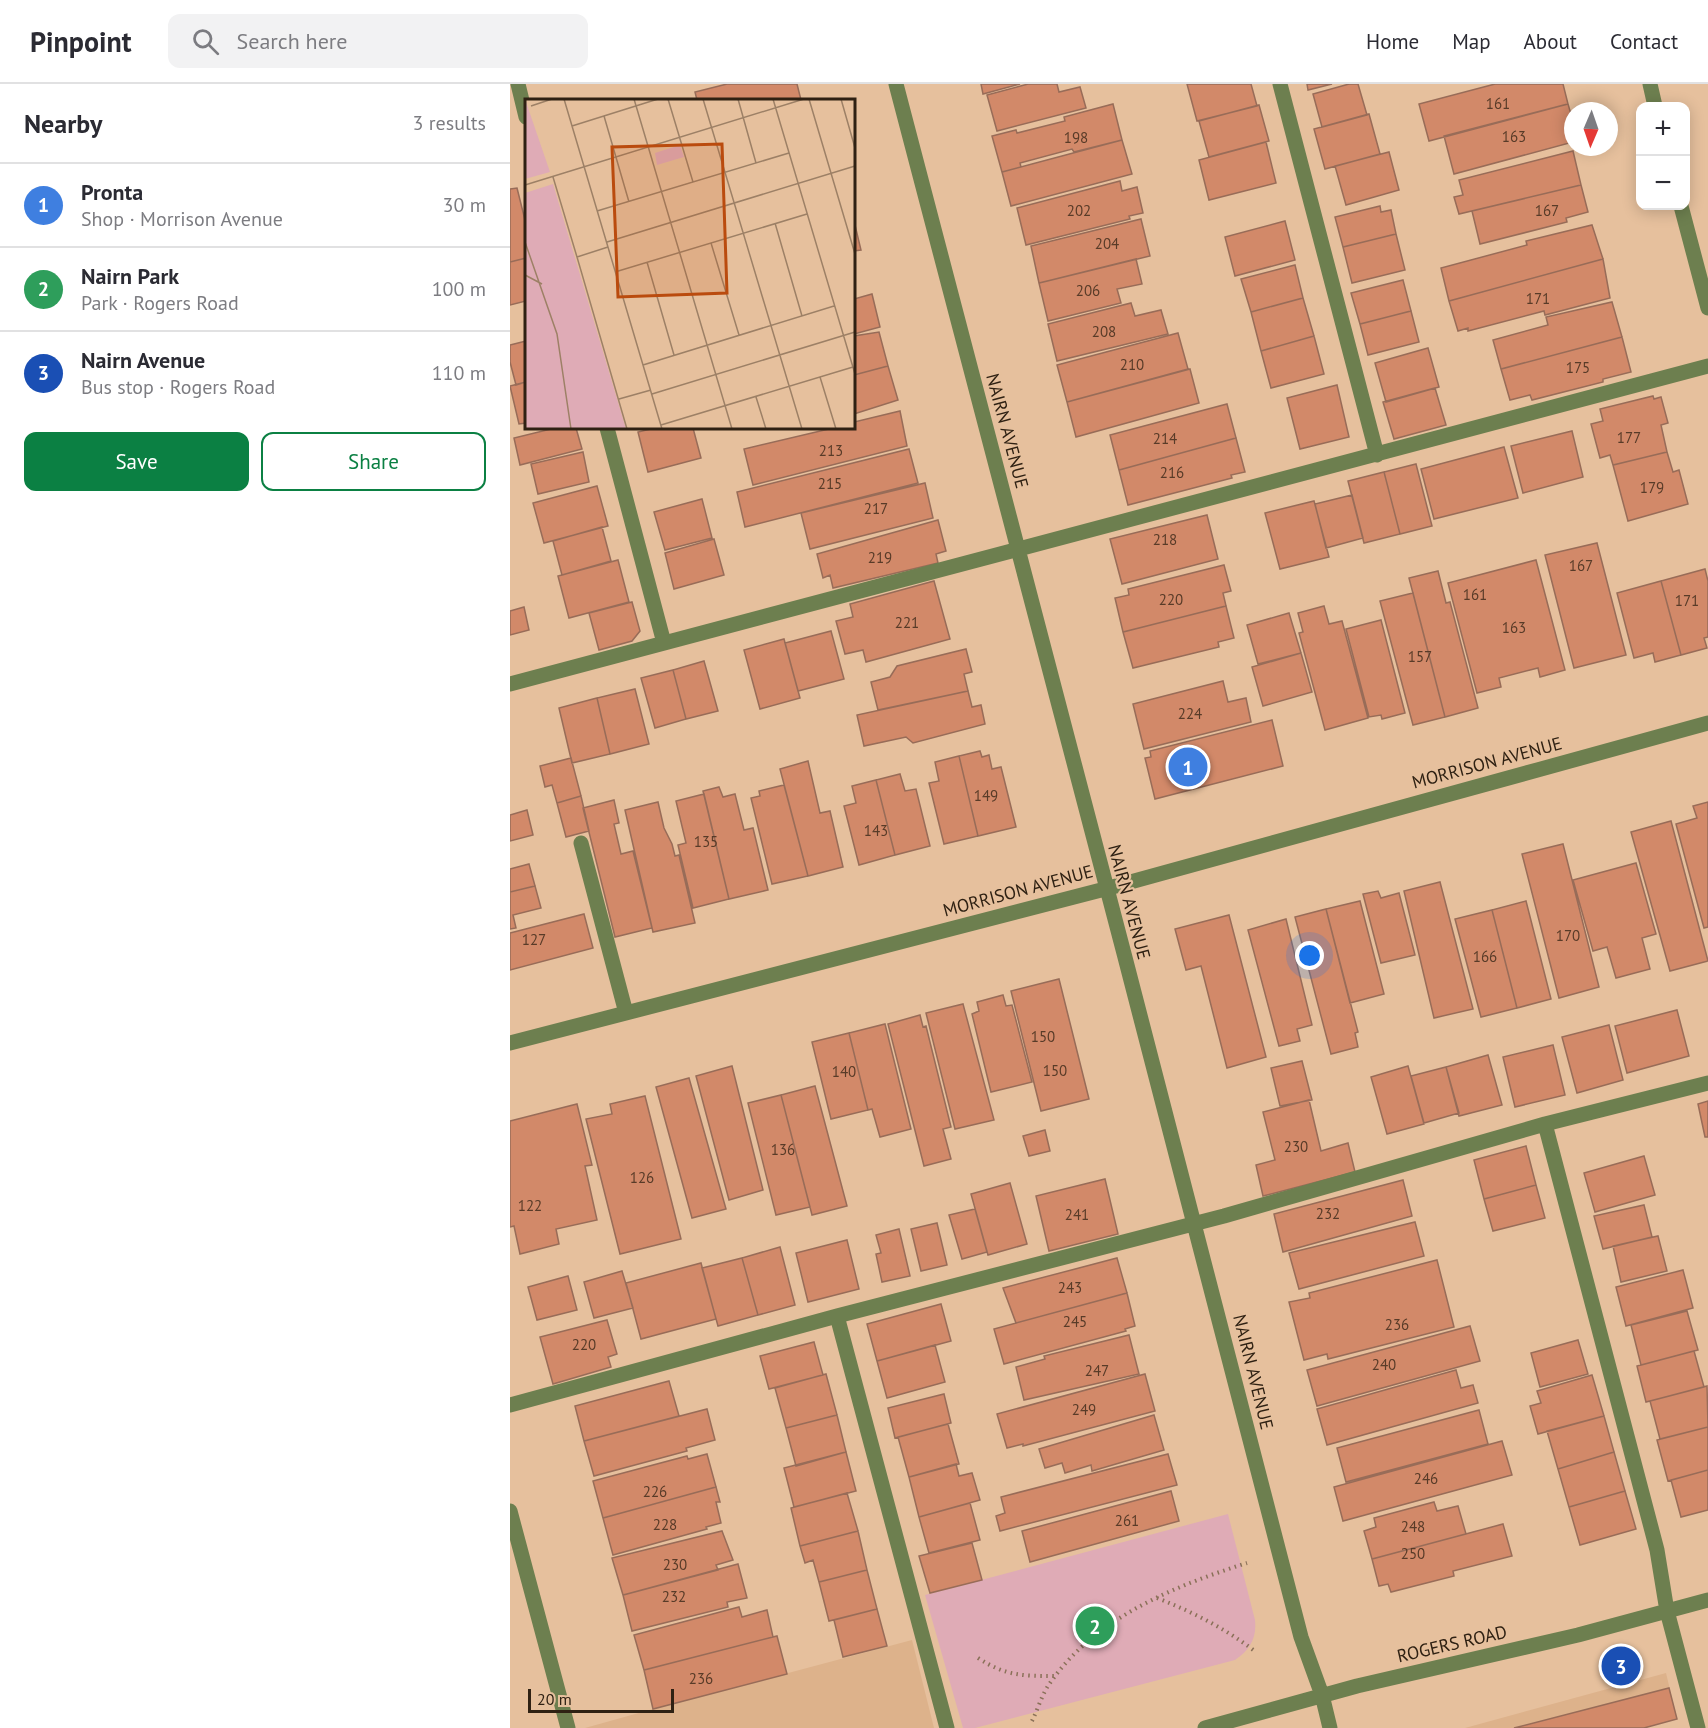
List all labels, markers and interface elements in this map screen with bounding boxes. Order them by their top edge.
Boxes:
search box [168,14,588,68]
text: Pinpoint [30,23,132,60]
icon: search [189,25,222,58]
text: Search here [237,27,347,55]
text: Home [1366,28,1419,55]
text: Map [1452,28,1491,55]
text: About [1524,28,1577,55]
text: Contact [1610,28,1678,55]
house number: 161 [1486,94,1510,113]
inset map [525,99,855,429]
north arrow [1564,102,1618,156]
map controls [1636,102,1690,210]
button: + [1636,102,1690,156]
text: Nearby [24,107,102,140]
text: 3 results [413,110,486,136]
house number: 163 [1502,127,1526,146]
house number: 198 [1064,128,1088,147]
button: − [1636,156,1690,210]
text: Pronta [81,178,143,206]
text: 1 [38,192,49,218]
text: 30 m [443,192,486,218]
house number: 202 [1067,201,1091,220]
house number: 167 [1535,201,1559,220]
text: Shop · Morrison Avenue [81,206,283,232]
house number: 204 [1095,234,1119,253]
text: Nairn Park [81,262,179,290]
text: 2 [38,276,49,302]
text: 100 m [432,276,486,302]
house number: 206 [1076,281,1100,300]
house number: 171 [1526,289,1550,308]
text: Park · Rogers Road [81,290,239,316]
house number: 208 [1092,322,1116,341]
text: Nairn Avenue [81,346,205,374]
house number: 210 [1120,355,1144,374]
house number: 175 [1566,358,1590,377]
text: 3 [38,360,49,386]
text: 110 m [432,360,486,386]
street label: NAIRN AVENUE [981,371,1034,491]
text: Bus stop · Rogers Road [81,374,275,400]
house number: 177 [1617,428,1641,447]
house number: 214 [1153,429,1177,448]
button: Save [24,432,249,491]
button: Share [261,432,486,491]
house number: 213 [819,441,843,460]
house number: 216 [1160,463,1184,482]
house number: 215 [818,474,842,493]
house number: 179 [1640,478,1664,497]
house number: 217 [864,499,888,518]
house number: 218 [1153,530,1177,549]
house number: 219 [868,548,892,567]
house number: 167 [1569,556,1593,575]
house number: 161 [1463,585,1487,604]
house number: 220 [1159,590,1183,609]
house number: 171 [1675,591,1699,610]
house number: 221 [895,613,919,632]
house number: 163 [1502,618,1526,637]
house number: 157 [1408,647,1432,666]
house number: 224 [1178,704,1202,723]
street label: MORRISON AVENUE [1409,731,1564,794]
pin: 1 [1168,744,1208,790]
house number: 149 [974,786,998,805]
house number: 143 [864,821,888,840]
house number: 135 [694,832,718,851]
street label: NAIRN AVENUE [1103,842,1156,962]
street label: MORRISON AVENUE [940,859,1095,922]
house number: 170 [1556,926,1580,945]
house number: 127 [522,930,546,949]
your location [1295,941,1324,970]
house number: 166 [1473,947,1497,966]
house number: 150 [1031,1027,1055,1046]
house number: 150 [1043,1061,1067,1080]
house number: 140 [832,1062,856,1081]
house number: 230 [1284,1137,1308,1156]
house number: 136 [771,1140,795,1159]
house number: 126 [630,1168,654,1187]
house number: 122 [518,1196,542,1215]
house number: 232 [1316,1204,1340,1223]
house number: 241 [1065,1205,1089,1224]
house number: 243 [1058,1278,1082,1297]
house number: 245 [1063,1312,1087,1331]
street label: NAIRN AVENUE [1228,1312,1279,1432]
house number: 236 [1385,1315,1409,1334]
house number: 220 [572,1335,596,1354]
house number: 240 [1372,1355,1396,1374]
house number: 247 [1085,1361,1109,1380]
house number: 249 [1072,1400,1096,1419]
house number: 246 [1414,1469,1438,1488]
house number: 226 [643,1482,667,1501]
house number: 261 [1115,1511,1139,1530]
house number: 228 [653,1515,677,1534]
house number: 248 [1401,1517,1425,1536]
house number: 250 [1401,1544,1425,1563]
house number: 230 [663,1555,687,1574]
house number: 232 [662,1587,686,1606]
pin: 2 [1076,1604,1114,1648]
street label: ROGERS ROAD [1395,1620,1509,1667]
pin: 3 [1602,1644,1640,1688]
house number: 236 [689,1669,713,1688]
scale bar [528,1686,674,1714]
text: 20 m [537,1689,572,1709]

